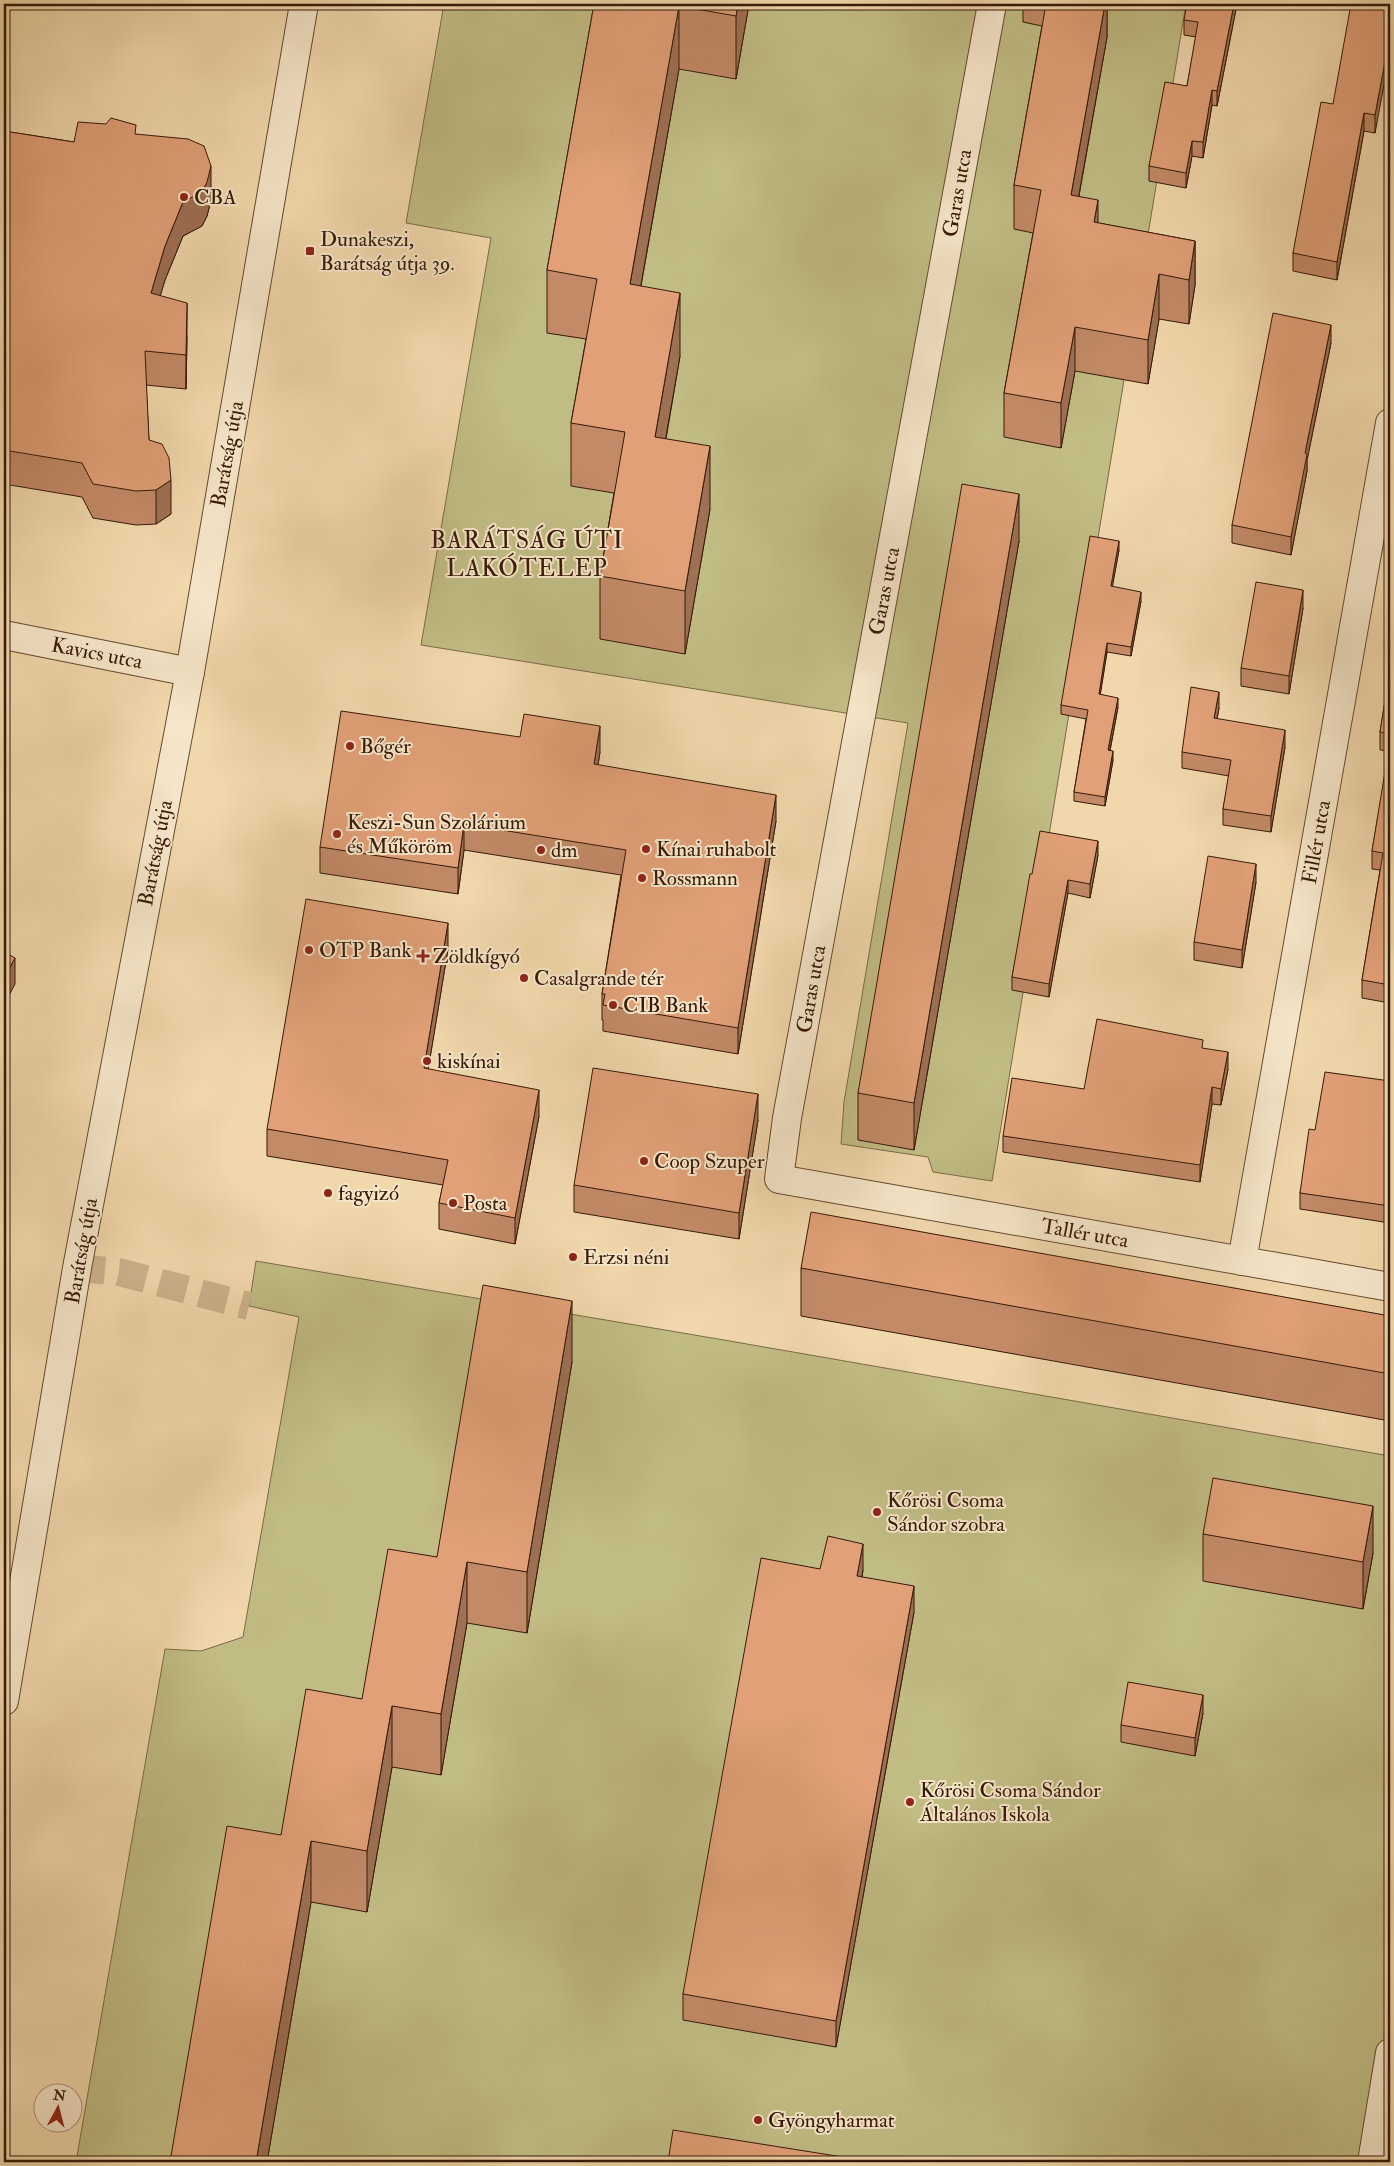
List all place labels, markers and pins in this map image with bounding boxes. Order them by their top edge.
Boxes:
place label: CBA [194,184,236,211]
marker: CBA [178,191,190,203]
place label: Dunakeszi, Barátság útja 39. [320,226,455,277]
marker: Dunakeszi, Barátság útja 39. [304,245,316,257]
place label: Bőgér [360,733,411,760]
marker: Bőgér [344,740,356,752]
place label: Keszi-Sun Szolárium és Műköröm [347,809,526,860]
marker: Keszi-Sun Szolárium és Műköröm [331,828,343,840]
place label: Kínai ruhabolt [656,836,777,863]
place label: dm [551,837,578,864]
marker: Kínai ruhabolt [640,843,652,855]
marker: dm [535,844,547,856]
place label: Rossmann [652,865,738,892]
marker: Rossmann [636,872,648,884]
place label: OTP Bank [319,937,412,964]
place label: Zöldkígyó [433,943,520,970]
marker: OTP Bank [303,944,315,956]
marker: Zöldkígyó [417,950,429,962]
place label: Casalgrande tér [534,965,664,992]
marker: Casalgrande tér [518,972,530,984]
place label: CIB Bank [623,992,708,1019]
marker: CIB Bank [607,999,619,1011]
place label: kiskínai [437,1048,501,1075]
marker: kiskínai [421,1055,433,1067]
place label: Coop Szuper [654,1148,765,1175]
marker: Coop Szuper [638,1155,650,1167]
place label: fagyizó [338,1180,399,1207]
marker: fagyizó [322,1187,334,1199]
place label: Posta [463,1190,508,1217]
marker: Posta [447,1197,459,1209]
place label: Erzsi néni [583,1244,670,1271]
marker: Erzsi néni [567,1251,579,1263]
place label: Kőrösi Csoma Sándor szobra [887,1487,1005,1538]
marker: Kőrösi Csoma Sándor szobra [871,1506,883,1518]
place label: Kőrösi Csoma Sándor Általános Iskola [919,1777,1101,1828]
marker: Kőrösi Csoma Sándor Általános Iskola [904,1796,916,1808]
place label: Gyöngyharmat [768,2107,895,2134]
marker: Gyöngyharmat [752,2114,764,2126]

